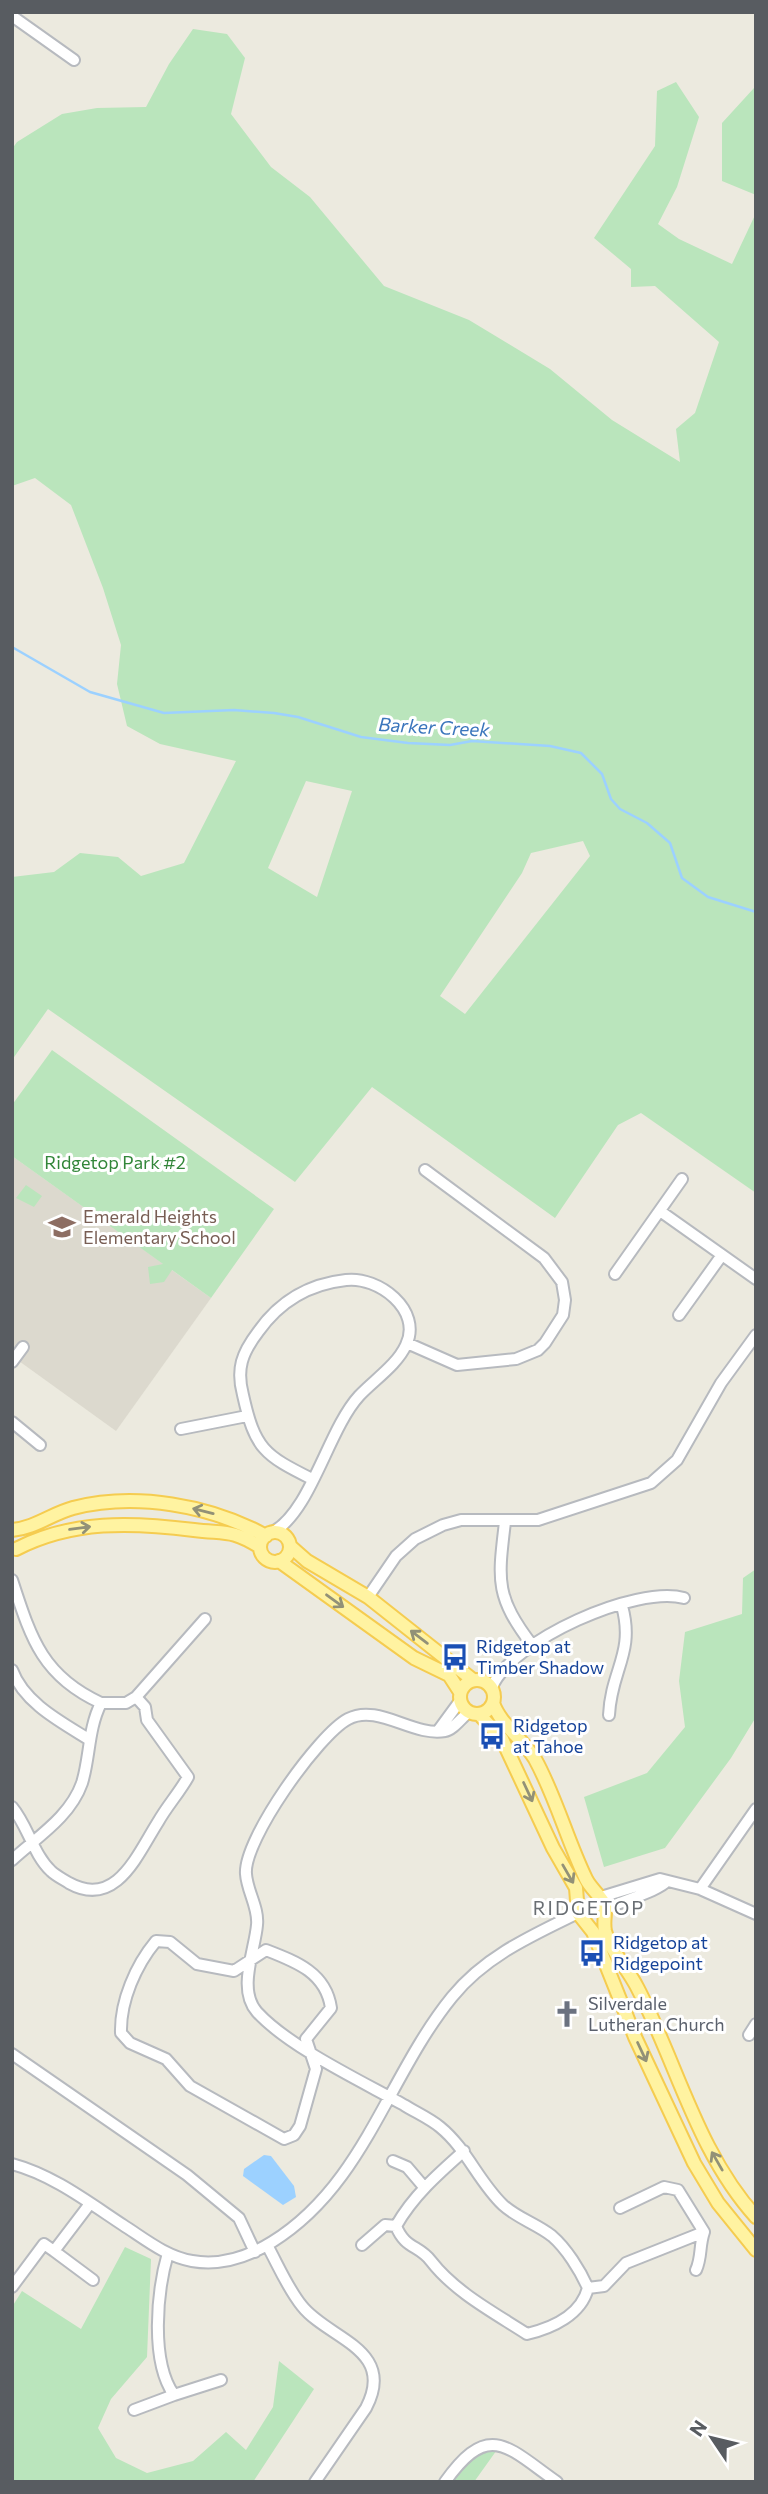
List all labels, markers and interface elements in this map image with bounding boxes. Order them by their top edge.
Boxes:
water label: Barker Creek [378,712,491,741]
park label: Ridgetop Park #2 [44,1151,186,1173]
place label: Emerald Heights Elementary School [83,1205,236,1248]
school or university icon: Emerald Heights Elementary School [47,1212,77,1242]
one-way arrow [192,1504,214,1517]
one-way arrow [68,1521,91,1534]
one-way arrow [325,1594,344,1608]
one-way arrow [410,1630,429,1645]
place label: Ridgetop at Timber Shadow [476,1635,604,1678]
bus stop icon: Ridgetop at Timber Shadow [440,1642,470,1672]
place label: Ridgetop at Tahoe [513,1714,588,1757]
bus stop icon: Ridgetop at Tahoe [477,1721,507,1751]
one-way arrow [521,1781,535,1802]
one-way arrow [562,1863,576,1883]
district label: RIDGETOP [533,1896,645,1919]
place label: Ridgetop at Ridgepoint [613,1931,708,1974]
bus stop icon: Ridgetop at Ridgepoint [577,1938,607,1968]
place label: Silverdale Lutheran Church [588,1992,725,2035]
church icon: Silverdale Lutheran Church [552,1999,582,2029]
one-way arrow [636,2041,649,2062]
one-way arrow [710,2151,724,2171]
north arrow [677,2403,747,2473]
text: N [684,2416,711,2440]

